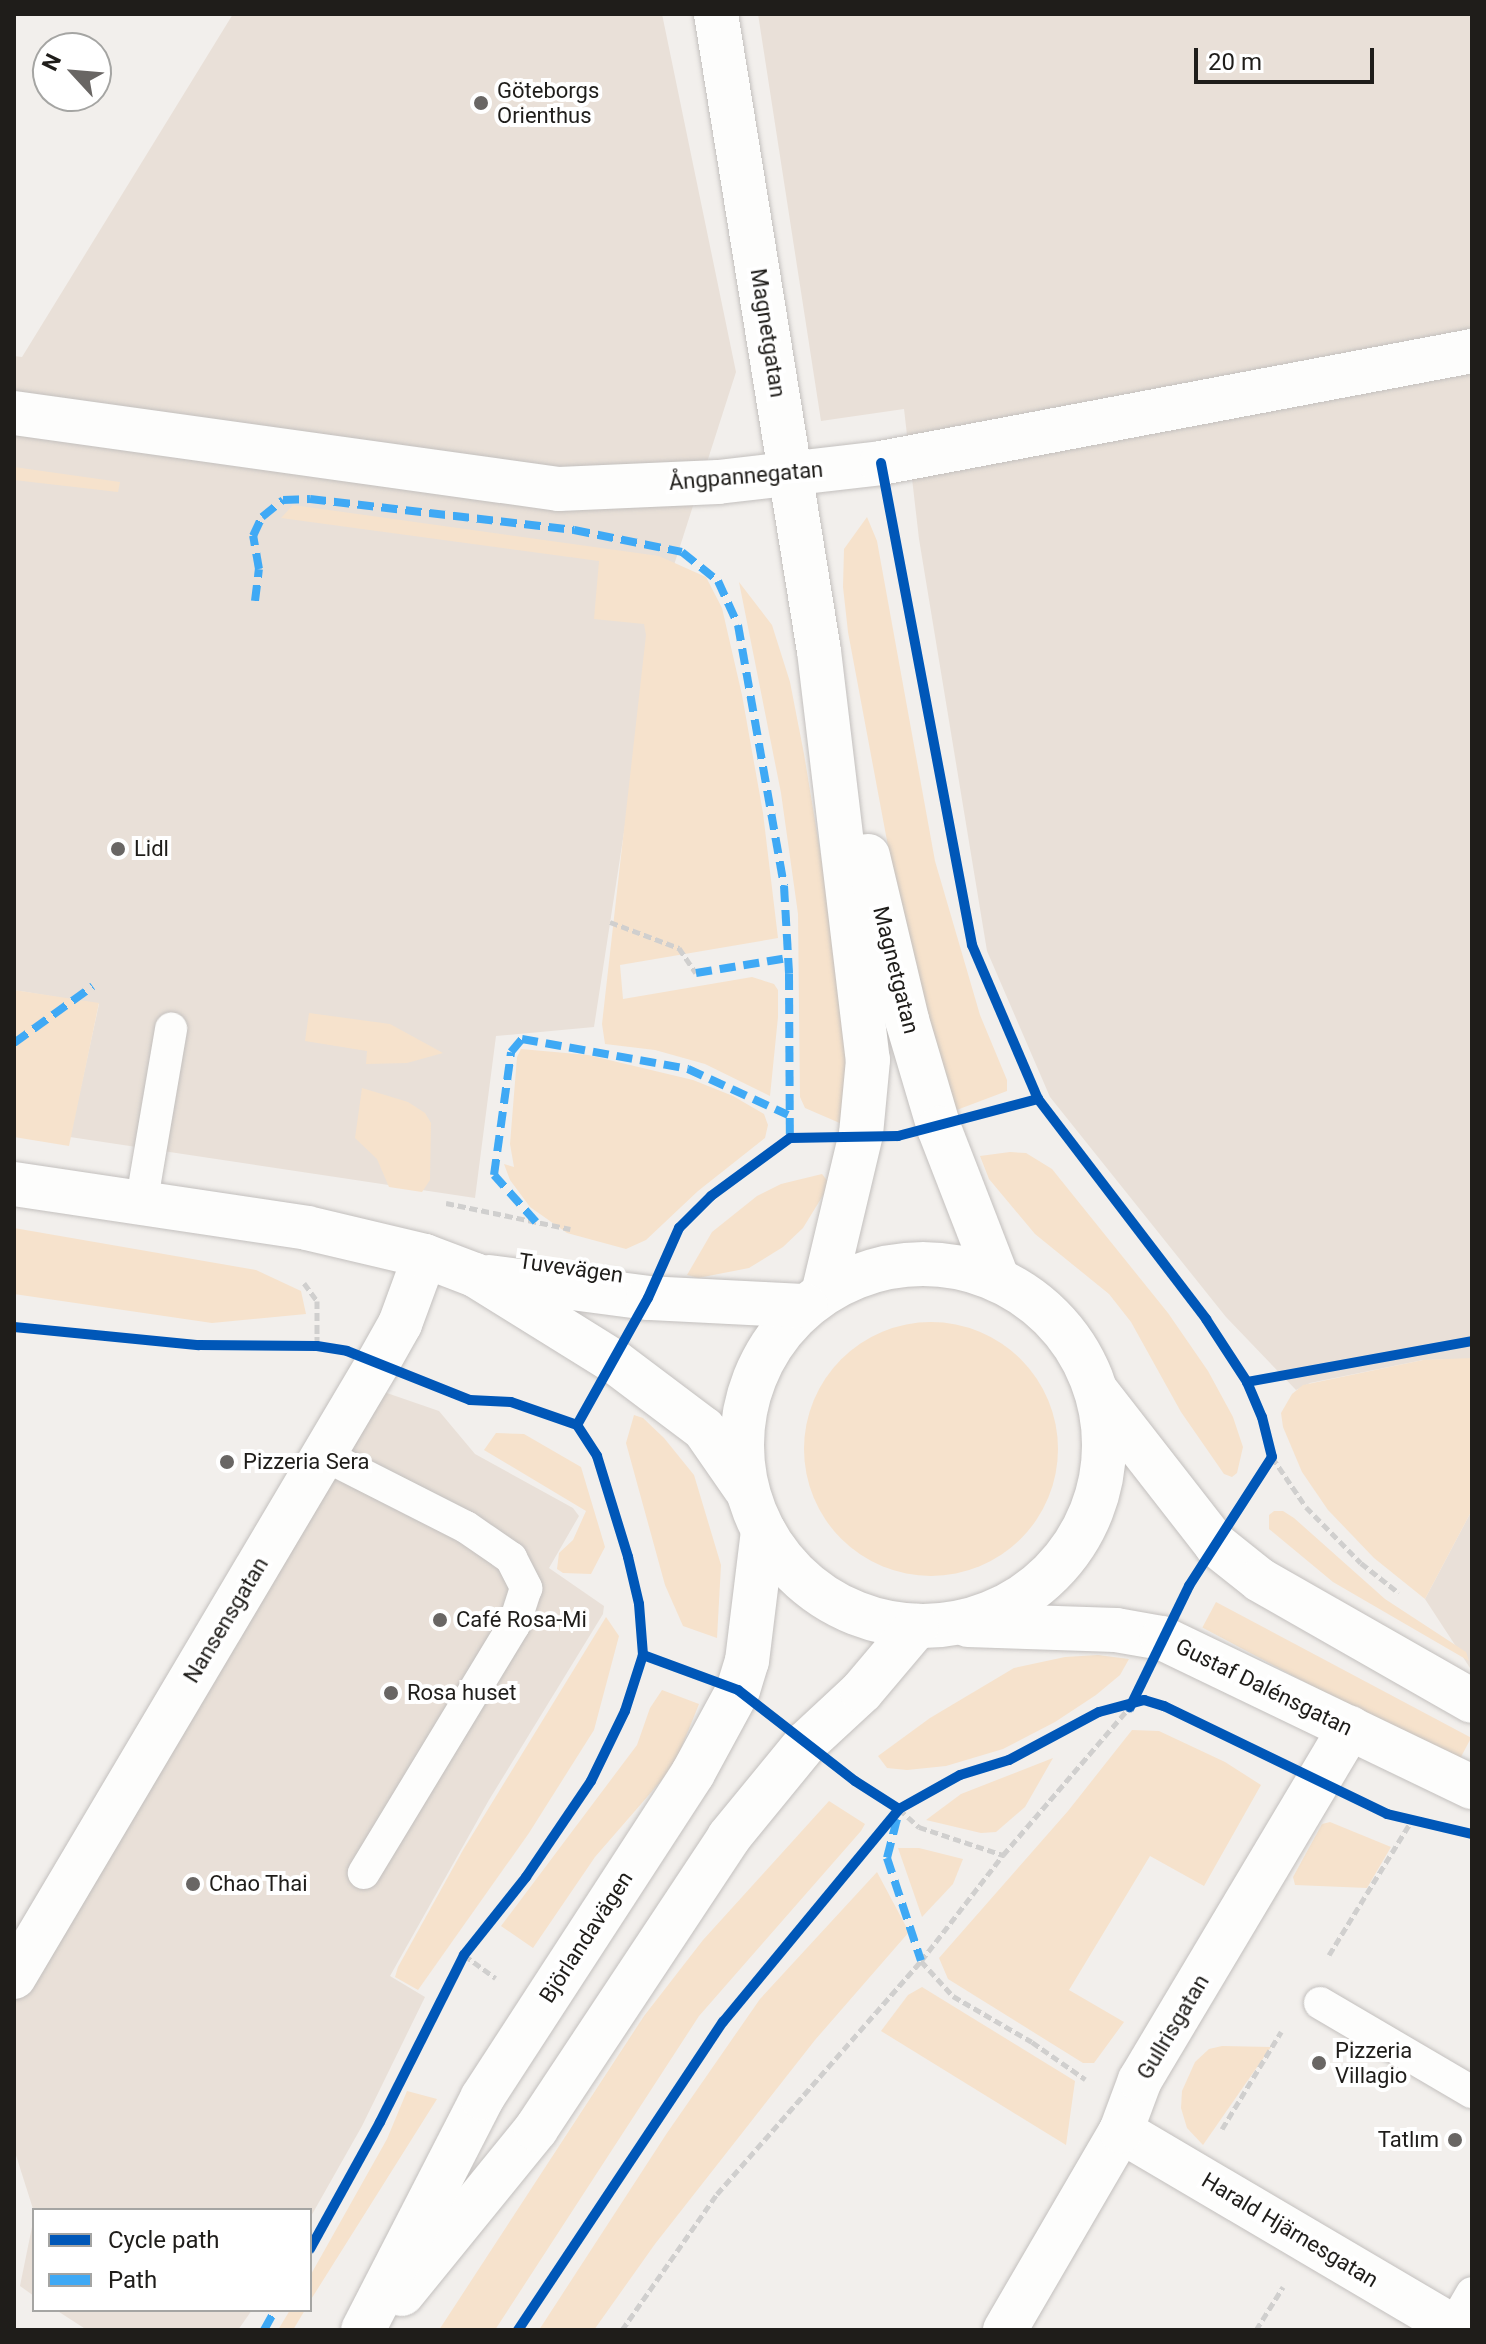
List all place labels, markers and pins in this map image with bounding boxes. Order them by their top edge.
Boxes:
place label: Göteborgs Orienthus [497,77,599,128]
marker: Göteborgs Orienthus [472,94,490,112]
place label: Lidl [134,836,169,862]
marker: Lidl [109,840,127,858]
place label: Pizzeria Sera [243,1449,370,1475]
marker: Pizzeria Sera [218,1453,236,1471]
place label: Café Rosa-Mi [456,1607,587,1633]
marker: Café Rosa-Mi [431,1611,449,1629]
place label: Rosa huset [407,1680,516,1706]
marker: Rosa huset [382,1684,400,1702]
place label: Chao Thai [209,1871,308,1897]
marker: Chao Thai [184,1875,202,1893]
place label: Pizzeria Villagio [1335,2037,1412,2088]
marker: Pizzeria Villagio [1310,2054,1328,2072]
place label: Tatlım [1378,2127,1439,2153]
marker: Tatlım [1446,2131,1464,2149]

